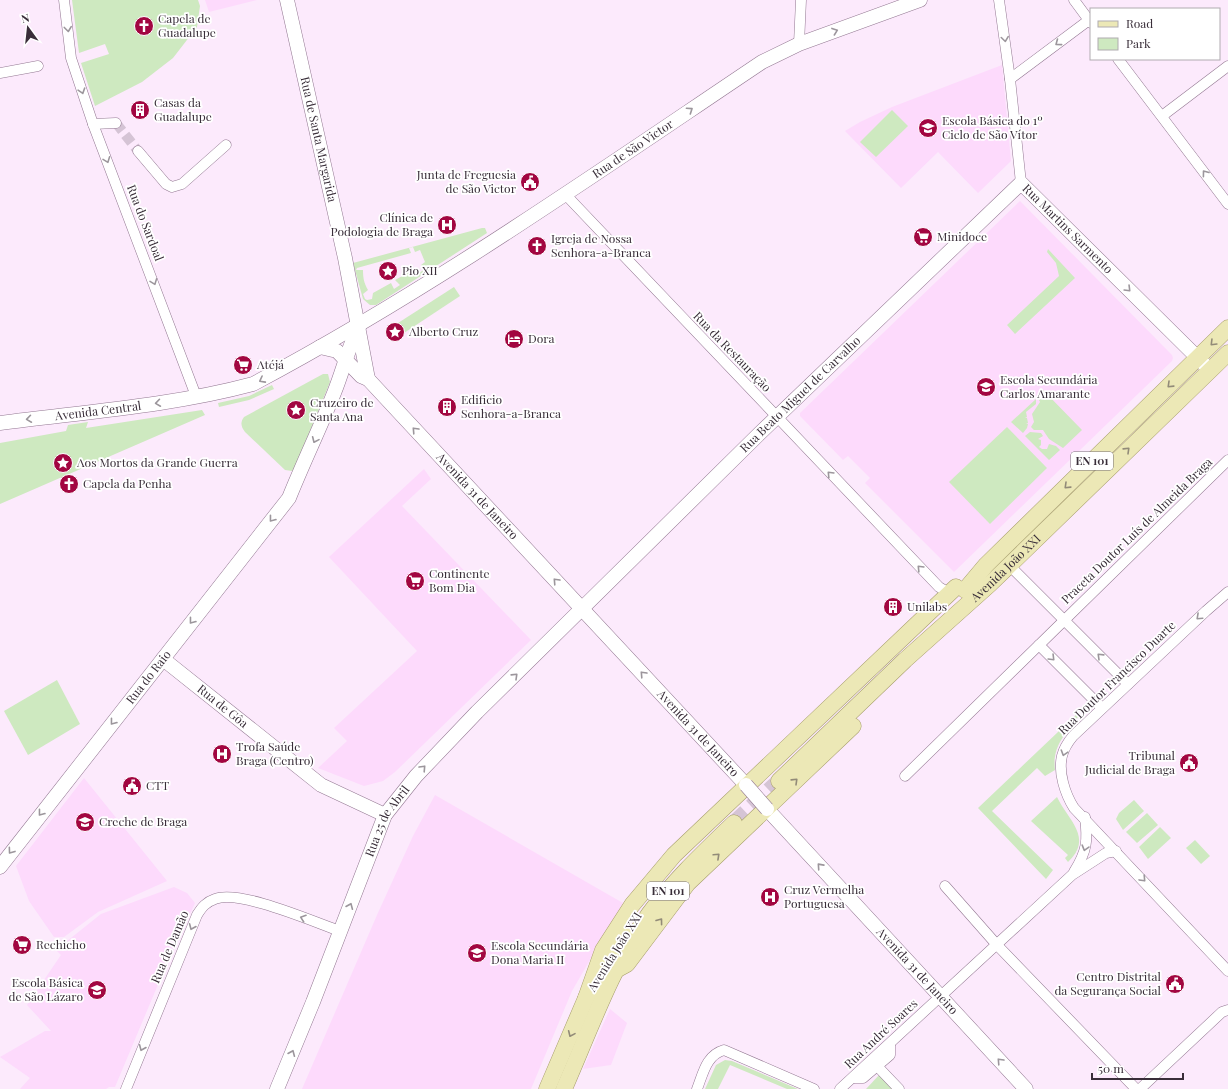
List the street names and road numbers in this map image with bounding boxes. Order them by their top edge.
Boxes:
street label: Rua de Santa Margarida [297,75,341,204]
street label: Rua de São Victor [589,115,676,181]
street label: Rua Martins Sarmento [1019,180,1117,277]
street label: Rua do Sardoal [124,182,168,264]
street label: Rua da Restauração [690,308,775,395]
street label: Rua Beato Miguel de Carvalho [736,332,864,455]
street label: Avenida Central [53,397,143,423]
street label: Avenida 31 de Janeiro [433,448,523,543]
road number: EN 101 [1071,452,1113,470]
street label: Praceta Doutor Luís de Almeida Braga [1057,454,1215,607]
street label: Avenida João XXI [966,530,1043,605]
street label: Rua Doutor Francisco Duarte [1054,617,1178,738]
street label: Rua do Raio [122,646,174,707]
street label: Rua de Gôa [194,680,252,731]
street label: Avenida 31 de Janeiro [654,685,743,780]
street label: Rua 25 de Abril [361,781,413,859]
road number: EN 101 [647,882,689,900]
street label: Rua de Damão [147,907,192,985]
street label: Avenida João XXI [583,909,645,995]
street label: Avenida 31 de Janeiro [873,923,962,1018]
street label: Rua André Soares [840,995,920,1071]

